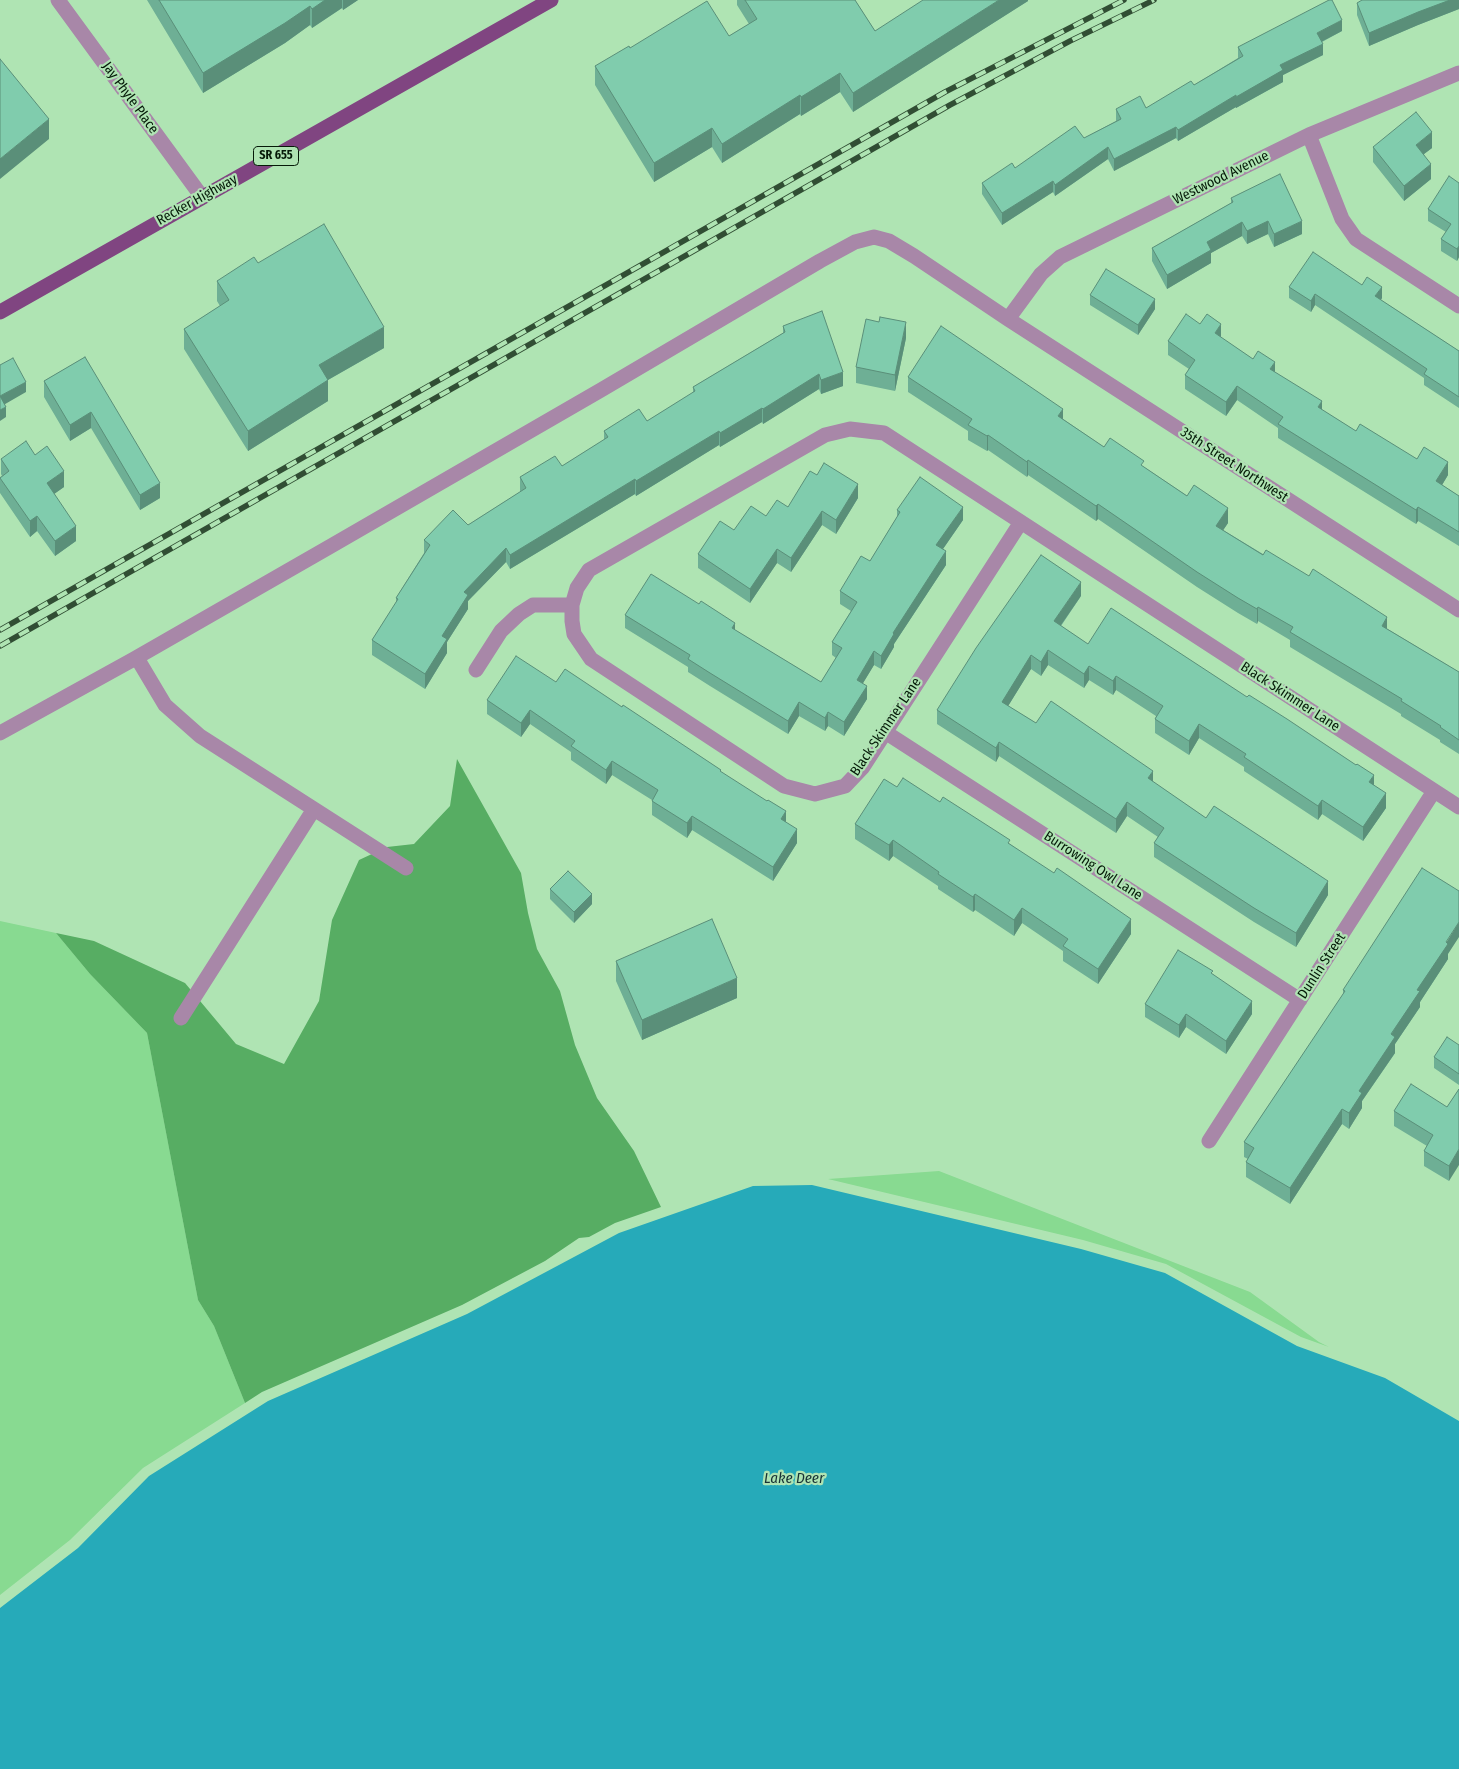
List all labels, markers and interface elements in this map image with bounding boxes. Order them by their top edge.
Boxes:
street label: Jay Phyle Place [98,59,162,137]
road number: SR 655 [254,146,298,166]
street label: Westwood Avenue [1170,148,1272,208]
street label: Recker Highway [154,171,240,229]
street label: 35th Street Northwest [1177,424,1291,506]
street label: Black Skimmer Lane [1237,659,1343,735]
street label: Black Skimmer Lane [847,675,925,779]
street label: Burrowing Owl Lane [1041,828,1145,904]
street label: Dunlin Street [1294,930,1350,1002]
water label: Lake Deer [764,1470,824,1488]

